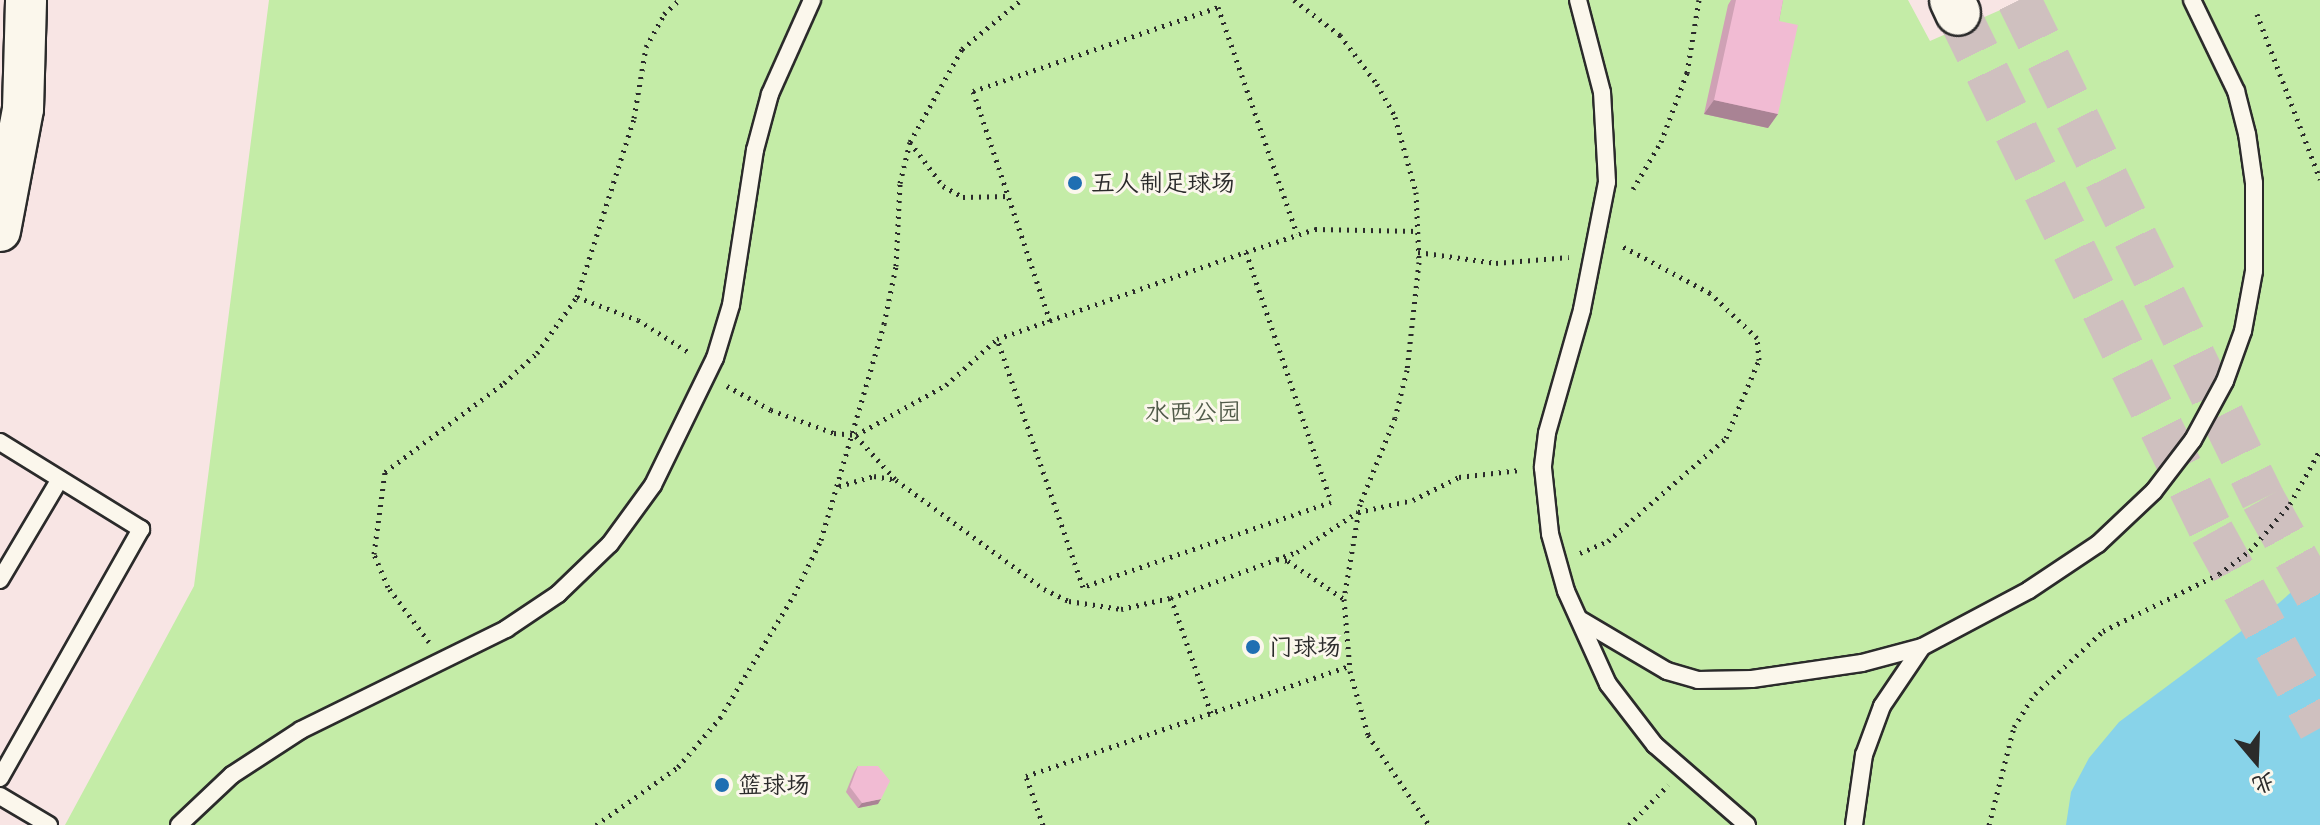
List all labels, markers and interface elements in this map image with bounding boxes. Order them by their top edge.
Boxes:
place label: 五人制足球场 [1091,169,1235,197]
marker: 五人制足球场 [1066,174,1084,192]
park label: 水西公园 [1145,398,1241,426]
place label: ‌门球场‌ [1269,633,1341,661]
marker: ‌门球场‌ [1244,638,1262,656]
north arrow [2216,721,2296,801]
text: 北 [2249,766,2279,801]
place label: 篮球场 [738,771,810,799]
marker: 篮球场 [713,776,731,794]

